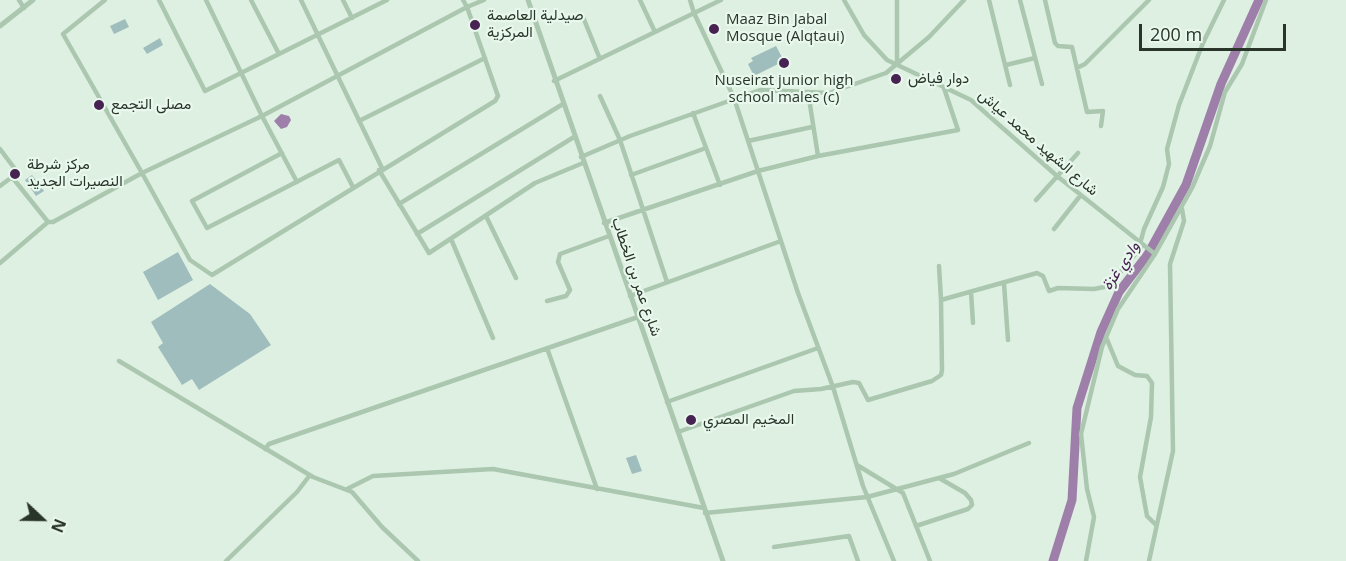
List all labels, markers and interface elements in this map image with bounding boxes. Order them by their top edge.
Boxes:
place label: صيدلية العاصمة المركزية [487,7,584,42]
place label: Maaz Bin Jabal Mosque (Alqtaui) [726,11,844,46]
scale bar [1142,12,1289,50]
marker: صيدلية العاصمة المركزية [468,18,482,32]
marker: Maaz Bin Jabal Mosque (Alqtaui) [707,22,721,36]
text: 200 m [1150,22,1202,46]
marker: Nuseirat junior high school males (c) [777,56,791,70]
place label: دوار فياض [908,70,969,88]
place label: Nuseirat junior high school males (c) [715,72,853,107]
marker: دوار فياض [889,72,903,86]
street label: شارع الشهيد محمد عياش [974,86,1102,200]
place label: مصلى التجمع [111,96,191,114]
marker: مصلى التجمع [92,98,106,112]
place label: مركز شرطة النصيرات الجديد [27,156,123,191]
marker: مركز شرطة النصيرات الجديد [8,167,22,181]
street label: شارع عمر بن الخطاب [607,215,665,339]
water label: وادي غزة [1098,238,1144,294]
place label: المخيم المصري [703,411,794,429]
marker: المخيم المصري [684,413,698,427]
north arrow [12,489,72,549]
text: N [46,516,71,536]

